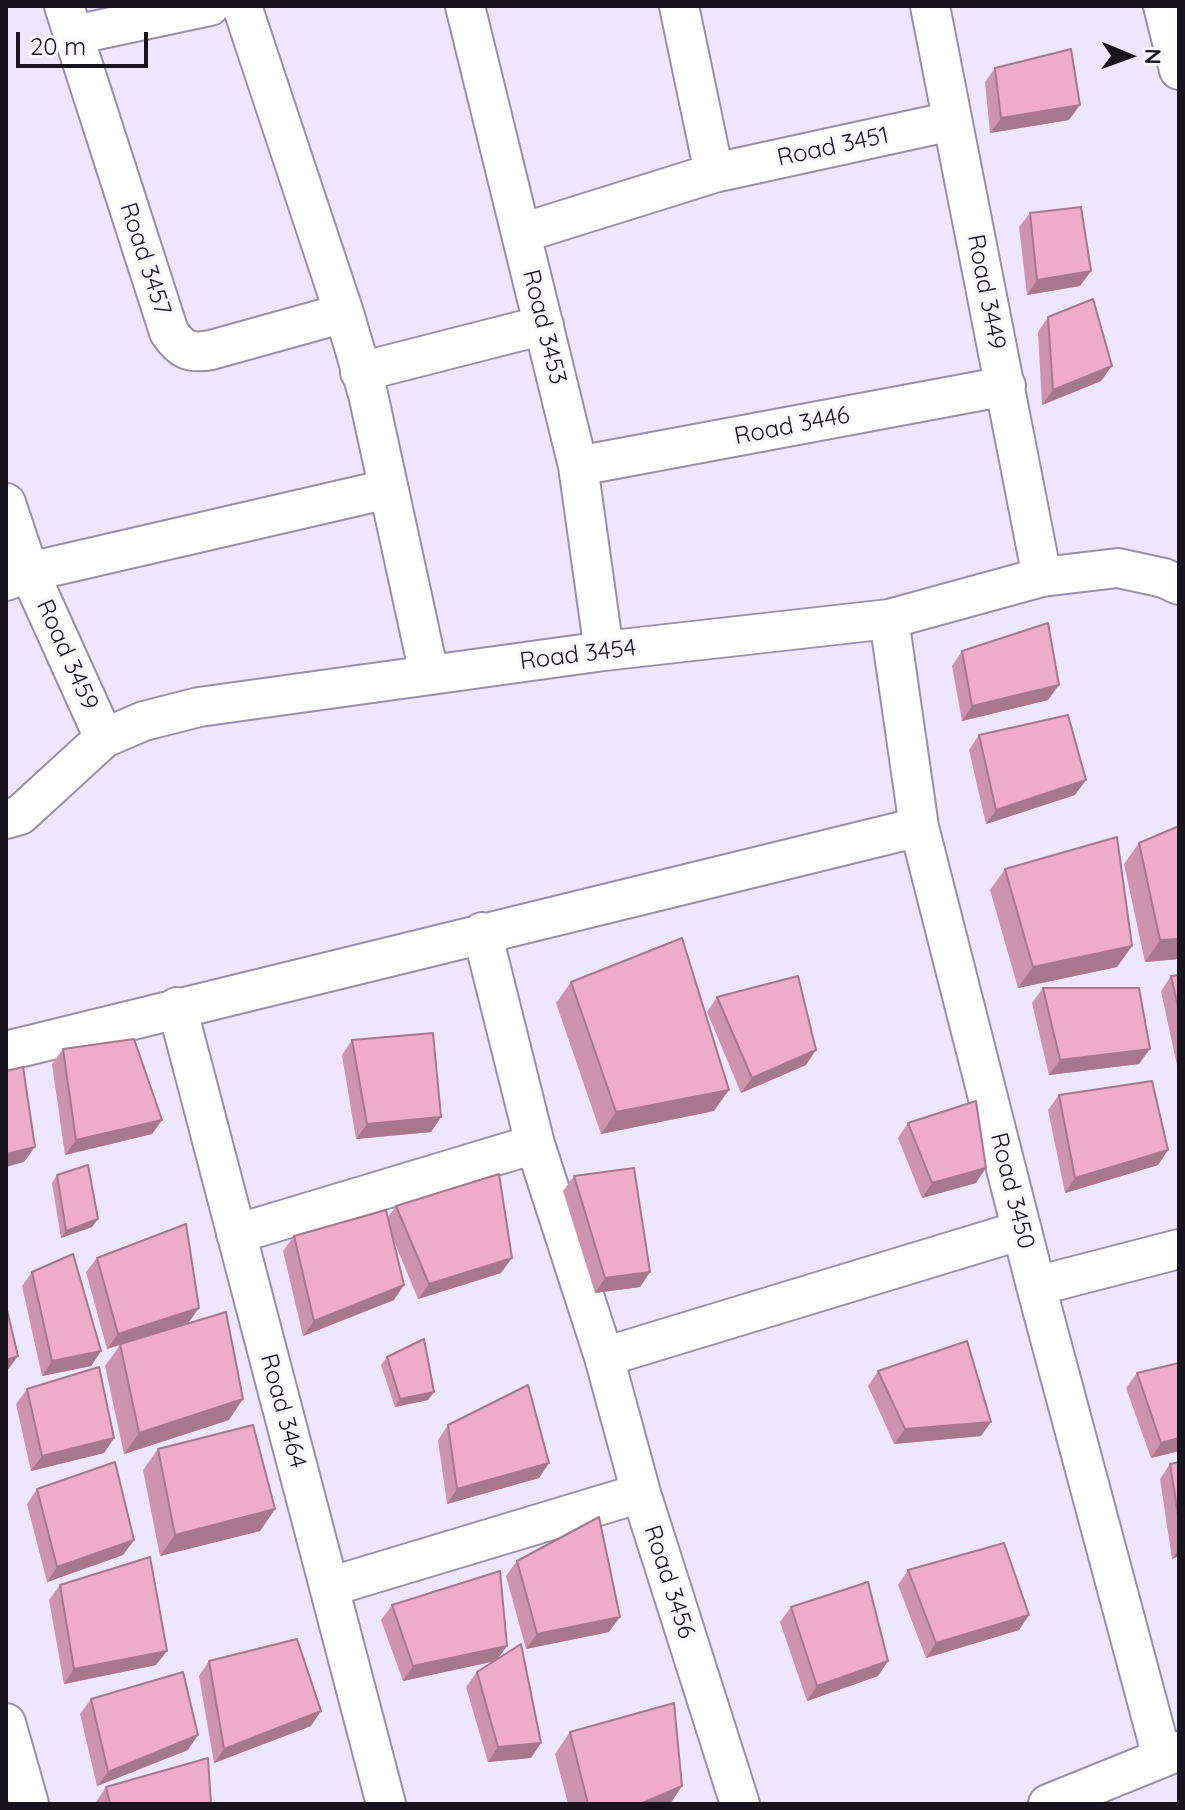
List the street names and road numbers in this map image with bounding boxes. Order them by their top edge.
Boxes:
street label: Road 3451 [775,121,891,173]
street label: Road 3457 [113,199,177,319]
street label: Road 3449 [961,232,1011,352]
street label: Road 3453 [516,267,572,387]
street label: Road 3446 [732,401,852,451]
street label: Road 3459 [30,595,104,715]
street label: Road 3454 [518,634,638,676]
street label: Road 3450 [984,1130,1040,1252]
street label: Road 3464 [254,1351,312,1471]
street label: Road 3456 [637,1522,701,1642]

